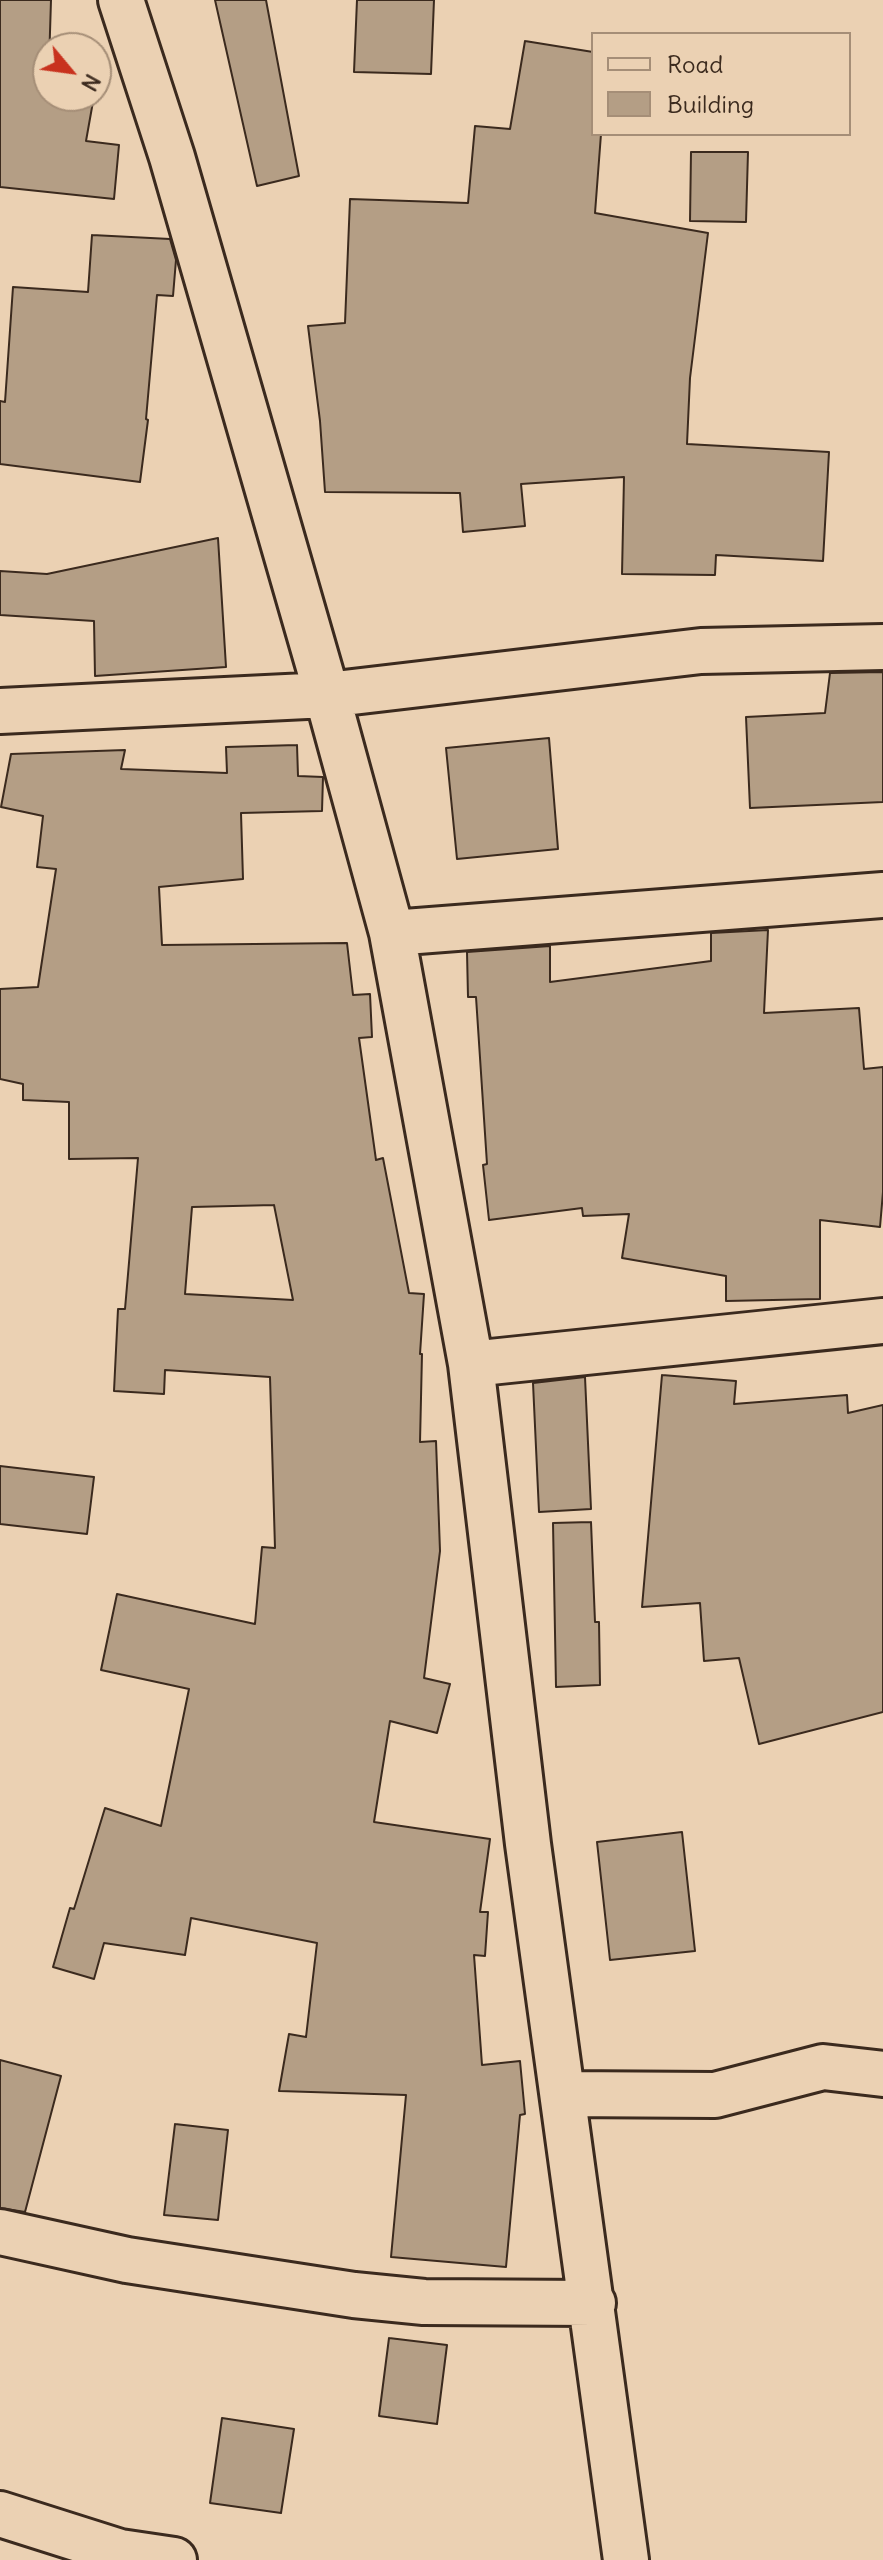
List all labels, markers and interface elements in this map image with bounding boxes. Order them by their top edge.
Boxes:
north arrow [32,32,112,112]
legend [591,32,851,136]
text: Road [667,49,723,79]
text: N [75,69,107,96]
text: Building [667,89,754,119]

